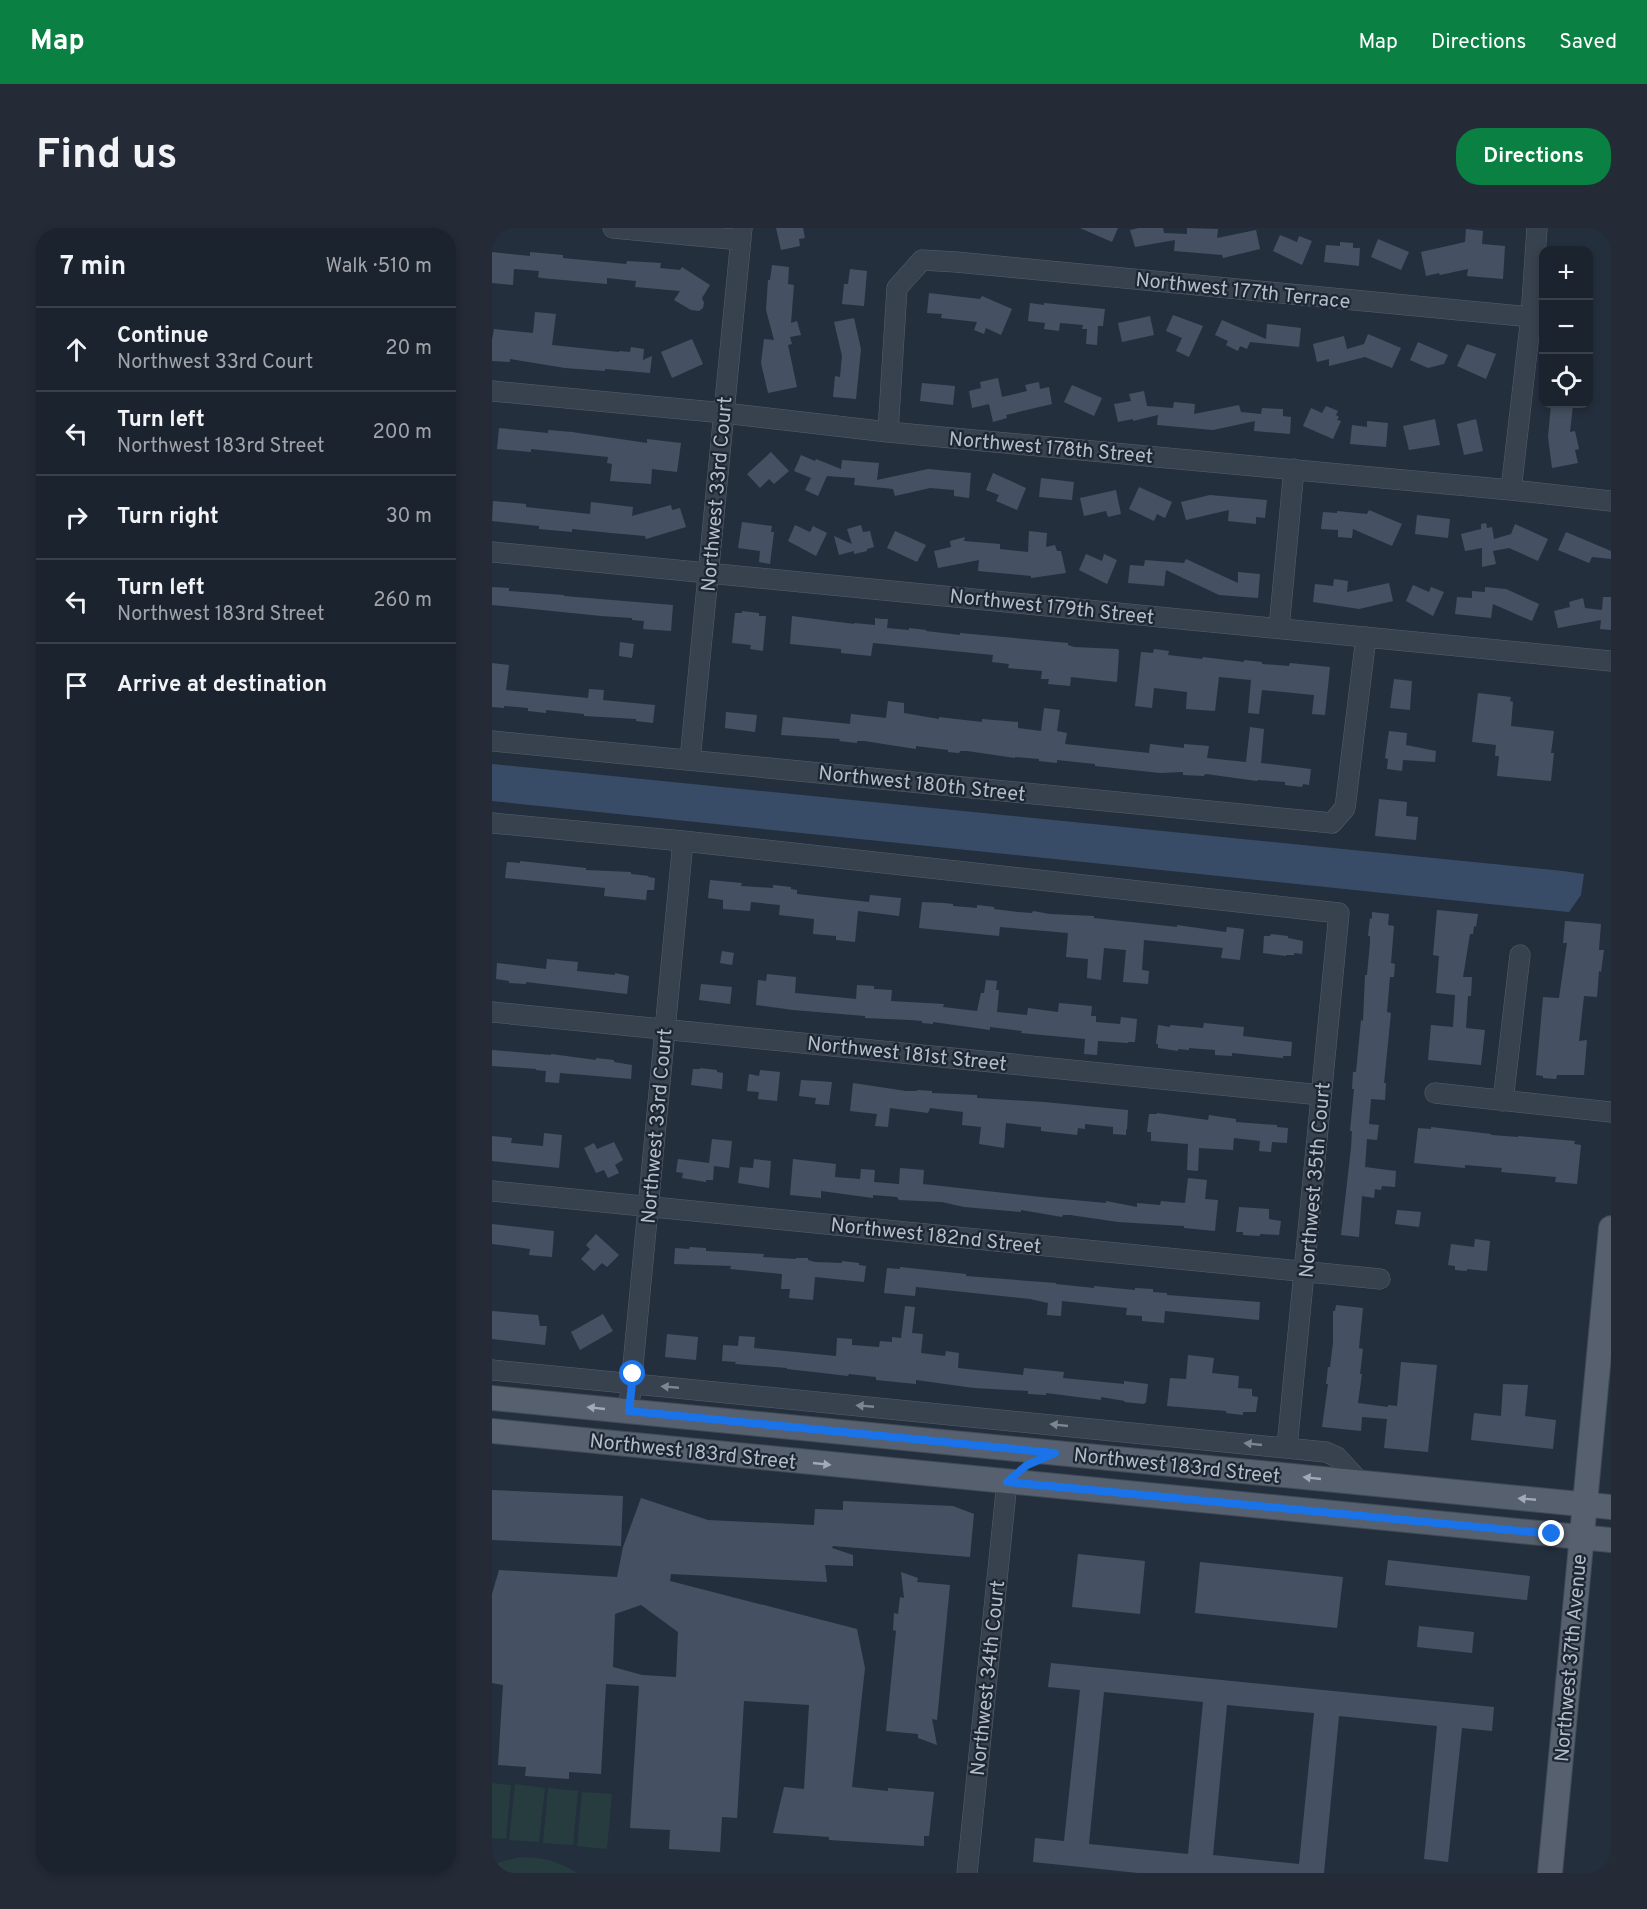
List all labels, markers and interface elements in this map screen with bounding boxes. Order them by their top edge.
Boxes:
text: Map [30,24,85,60]
text: Map [1358,29,1398,56]
text: Directions [1431,29,1526,56]
text: Saved [1559,29,1617,56]
button: Directions [1456,128,1611,185]
text: Find us [36,130,177,183]
map controls [1539,246,1593,408]
button: + [1539,246,1593,300]
text: 7 min [60,251,126,284]
text: Walk · 510 m [326,254,432,280]
street label: Northwest 177th Terrace [1134,268,1352,316]
button: − [1539,300,1593,354]
text: Continue [117,323,208,350]
icon: ahead [60,333,93,366]
text: 20 m [385,336,432,362]
text: Northwest 33rd Court [117,350,313,376]
button: locate [1539,354,1593,408]
street label: Northwest 33rd Court [696,395,739,593]
text: Turn left [117,407,205,434]
icon: left [60,417,93,450]
text: 200 m [373,420,432,446]
street label: Northwest 178th Street [948,427,1154,471]
text: Northwest 183rd Street [117,434,325,460]
icon: right [60,501,93,534]
text: Turn right [117,504,219,531]
text: 30 m [386,504,432,530]
text: Turn left [117,575,205,602]
street label: Northwest 179th Street [948,584,1155,632]
icon: left [60,585,93,618]
text: 260 m [373,588,432,614]
text: Northwest 183rd Street [117,602,325,628]
icon: arrive [60,669,93,702]
text: Arrive at destination [117,672,327,699]
street label: Northwest 180th Street [817,761,1027,809]
street label: Northwest 33rd Court [636,1027,679,1225]
street label: Northwest 181st Street [806,1032,1008,1078]
street label: Northwest 35th Court [1294,1081,1338,1279]
street label: Northwest 182nd Street [829,1213,1042,1261]
route start [619,1360,645,1386]
one-way arrow [661,1382,680,1392]
one-way arrow [855,1401,874,1411]
one-way arrow [586,1403,605,1413]
one-way arrow [1049,1420,1068,1430]
street label: Northwest 183rd Street [588,1429,797,1477]
one-way arrow [1243,1439,1262,1449]
street label: Northwest 183rd Street [1072,1443,1281,1491]
one-way arrow [812,1459,831,1469]
one-way arrow [1303,1473,1322,1483]
one-way arrow [1518,1494,1537,1504]
route end [1538,1520,1564,1546]
street label: Northwest 37th Avenue [1550,1553,1594,1763]
street label: Northwest 34th Court [966,1579,1012,1777]

